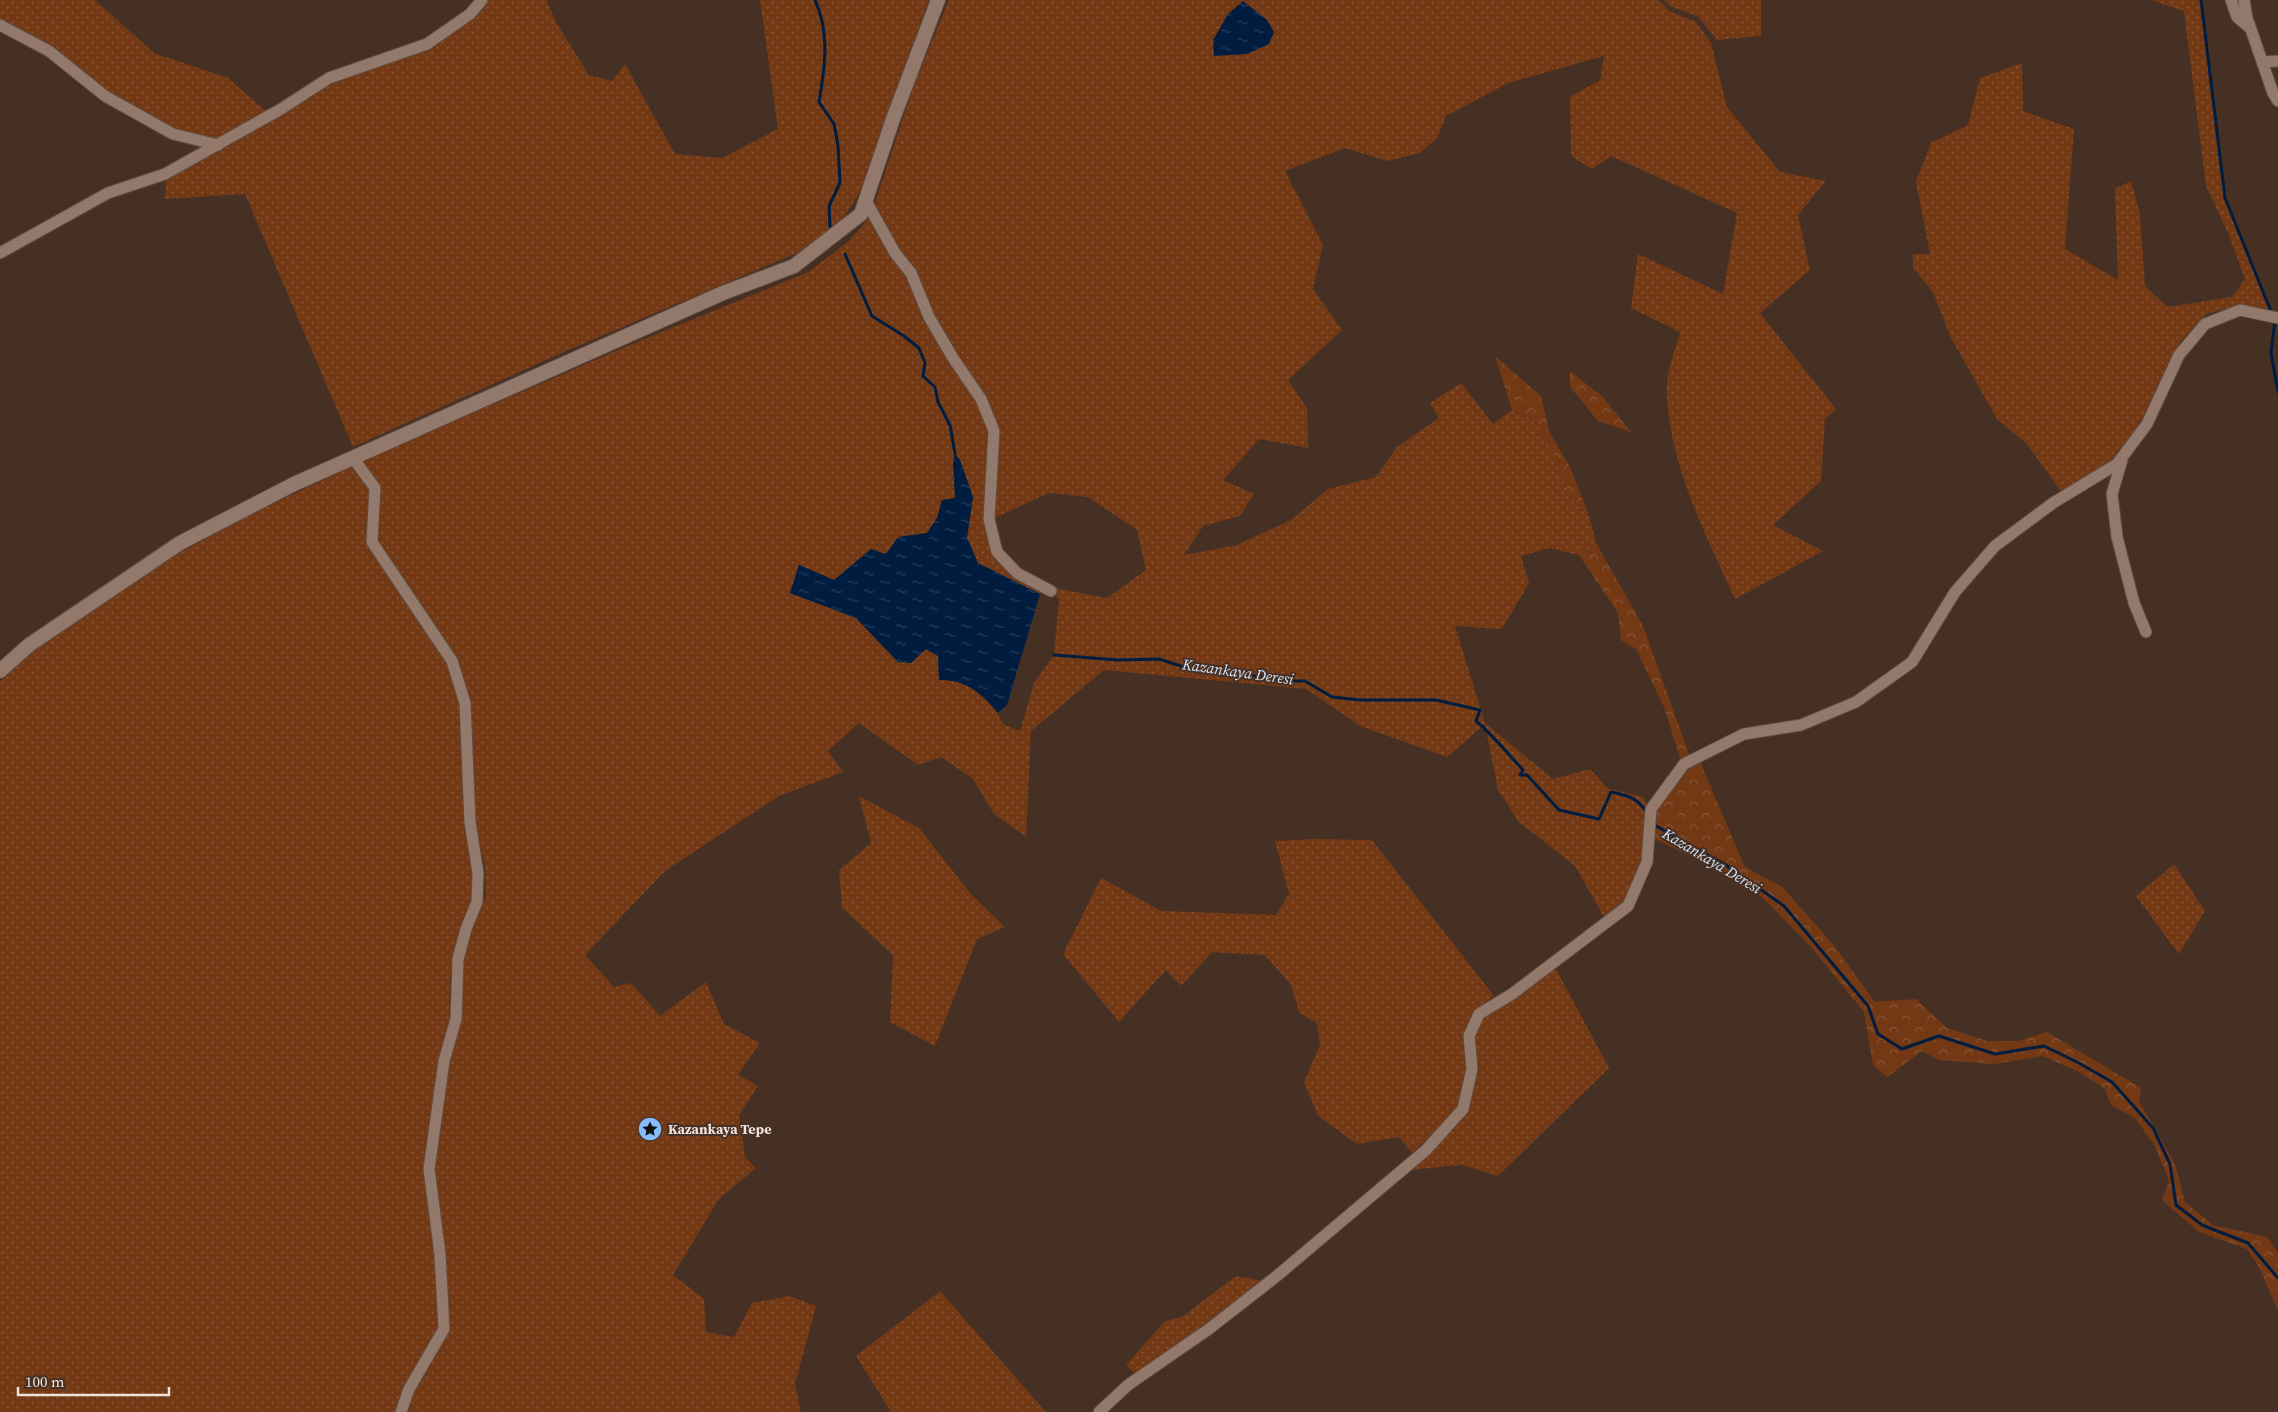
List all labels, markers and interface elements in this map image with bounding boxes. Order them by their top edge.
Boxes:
water label: Kazankaya Deresi [1180,653,1295,690]
water label: Kazankaya Deresi [1658,822,1766,899]
place icon: Kazankaya Tepe [637,1116,663,1142]
place label: Kazankaya Tepe [668,1119,771,1139]
scale bar [18,1364,169,1396]
text: 100 m [25,1371,65,1392]

